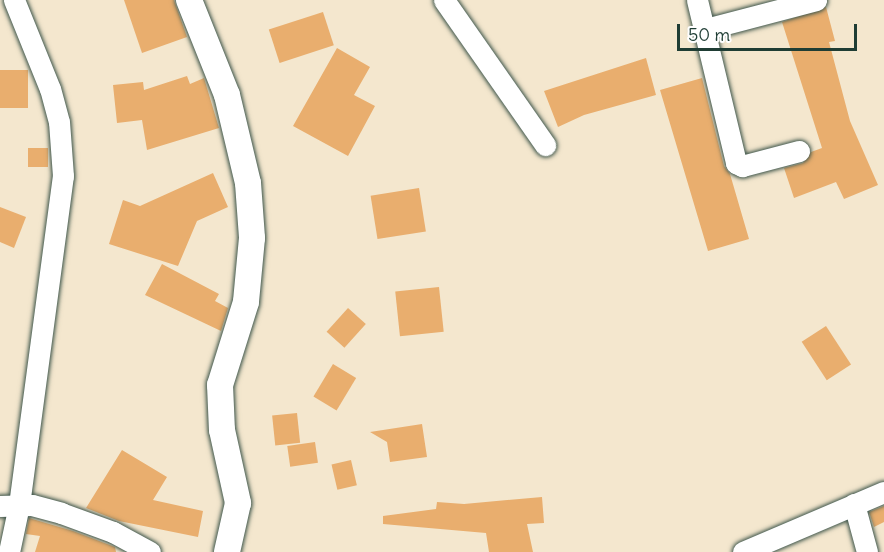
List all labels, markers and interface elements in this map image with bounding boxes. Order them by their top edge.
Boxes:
scale bar [680,12,860,50]
text: 50 m [688,23,730,46]

